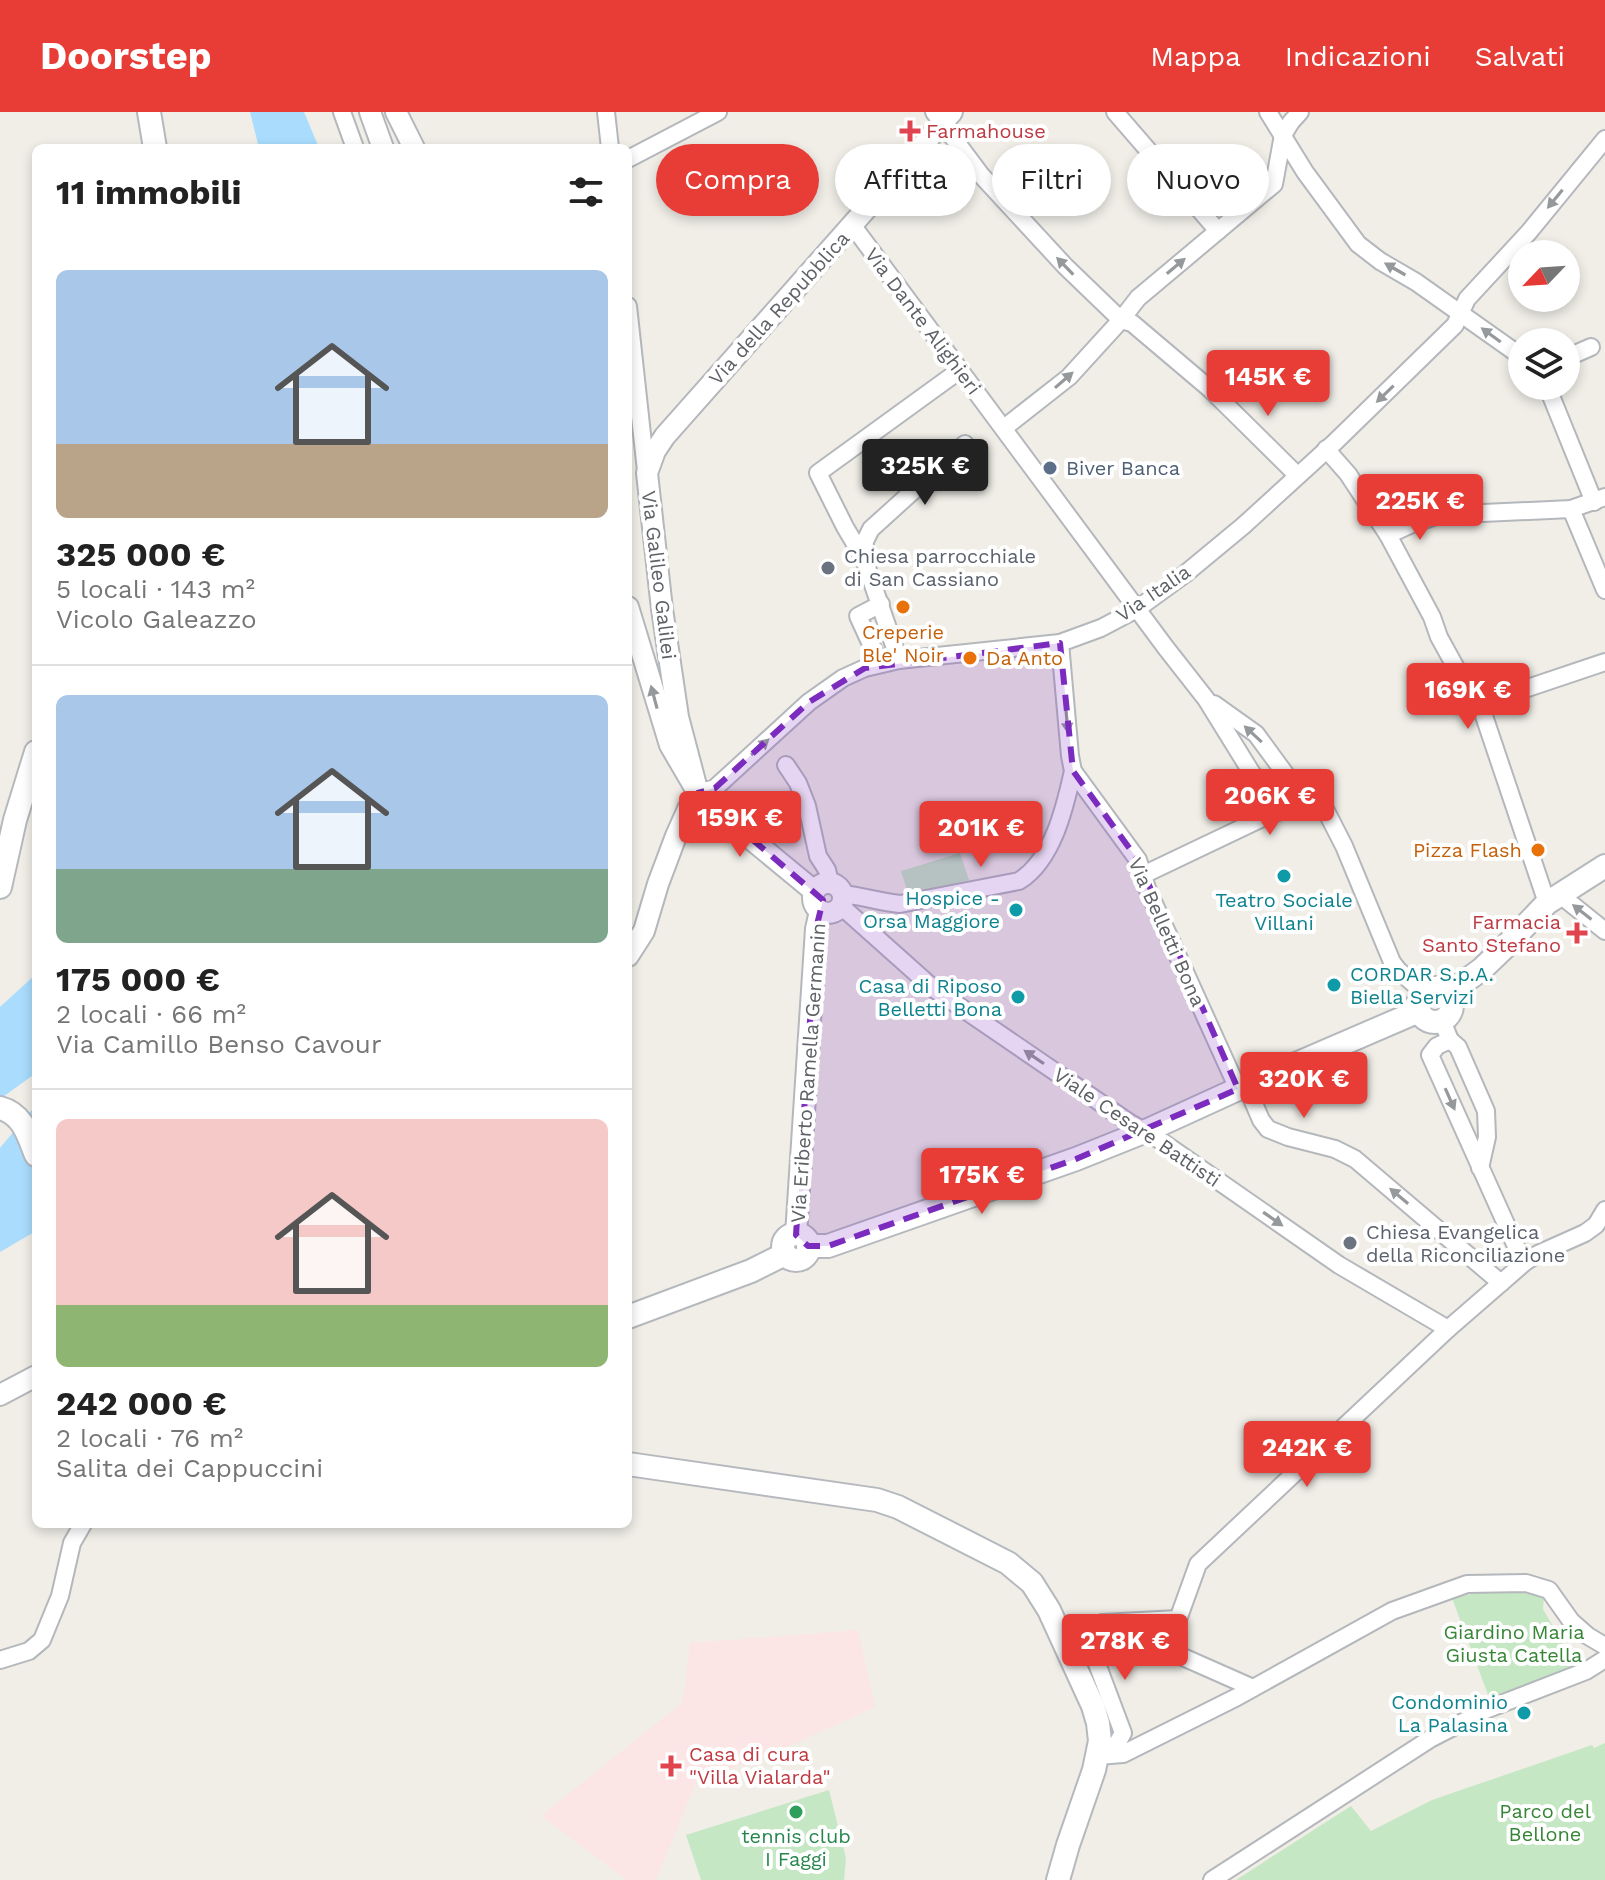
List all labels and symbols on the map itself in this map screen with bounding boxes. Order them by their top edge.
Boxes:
place label: Farmahouse [926,119,1046,143]
marker: Farmahouse [901,122,919,140]
one-way arrow [1547,189,1564,209]
street label: Via della Repubblica [704,226,854,390]
north arrow [1508,240,1580,312]
street label: Via Dante Alighieri [860,243,986,399]
one-way arrow [1056,257,1075,276]
one-way arrow [1166,258,1186,275]
one-way arrow [1384,262,1406,276]
one-way arrow [1480,327,1502,343]
pin: 145K € [1203,350,1333,418]
one-way arrow [1054,372,1074,389]
one-way arrow [1376,384,1395,402]
pin: 325K € [860,439,990,507]
place label: Biver Banca [1066,456,1180,480]
marker: Biver Banca [1041,459,1059,477]
pin: 225K € [1355,474,1485,542]
street label: Via Galileo Galilei [637,489,681,661]
place label: Chiesa parrocchiale di San Cassiano [844,544,1036,591]
marker: Chiesa parrocchiale di San Cassiano [819,559,837,577]
street label: Via Italia [1111,559,1195,627]
marker: Creperie Ble' Noir [894,598,912,616]
place label: Creperie Ble' Noir [862,620,944,667]
place label: Da Anto [986,646,1063,670]
marker: Da Anto [961,649,979,667]
pin: 169K € [1403,663,1533,731]
one-way arrow [648,685,660,710]
one-way arrow [1061,709,1074,734]
one-way arrow [1243,726,1262,744]
one-way arrow [750,739,769,757]
pin: 206K € [1205,769,1335,837]
pin: 159K € [675,791,805,859]
pin: 201K € [916,801,1046,869]
place label: Pizza Flash [1413,838,1522,862]
marker: Pizza Flash [1529,841,1547,859]
street label: Via Belletti Bona [1123,854,1211,1010]
marker: Teatro Sociale Villani [1275,867,1293,885]
place label: Hospice - Orsa Maggiore [863,886,1000,933]
place label: Teatro Sociale Villani [1215,888,1353,935]
marker: Hospice - Orsa Maggiore [1007,901,1025,919]
one-way arrow [1572,905,1592,921]
place label: Farmacia Santo Stefano [1422,910,1561,957]
street label: Via Eriberto Ramella Germanin [786,922,830,1224]
marker: Farmacia Santo Stefano [1568,924,1586,942]
place label: CORDAR S.p.A. Biella Servizi [1350,962,1494,1009]
place label: Casa di Riposo Belletti Bona [858,974,1002,1021]
marker: CORDAR S.p.A. Biella Servizi [1325,976,1343,994]
marker: Casa di Riposo Belletti Bona [1009,988,1027,1006]
one-way arrow [1024,1050,1045,1065]
pin: 320K € [1239,1052,1369,1120]
street label: Viale Cesare Battisti [1049,1062,1225,1192]
one-way arrow [1443,1088,1457,1111]
pin: 175K € [917,1148,1047,1216]
one-way arrow [1389,1188,1409,1205]
one-way arrow [1262,1211,1283,1226]
place label: Chiesa Evangelica della Riconciliazione [1366,1220,1565,1267]
marker: Chiesa Evangelica della Riconciliazione [1341,1234,1359,1252]
pin: 242K € [1242,1421,1372,1489]
pin: 278K € [1060,1614,1190,1682]
park label: Giardino Maria Giusta Catella [1443,1620,1585,1667]
place label: Condominio La Palasina [1391,1690,1508,1737]
marker: Condominio La Palasina [1515,1704,1533,1722]
place label: Casa di cura "Villa Vialarda" [689,1742,830,1789]
marker: Casa di cura "Villa Vialarda" [660,1755,682,1777]
park label: Parco del Bellone [1499,1799,1591,1846]
marker: tennis club I Faggi [787,1803,805,1821]
place label: tennis club I Faggi [741,1824,851,1871]

